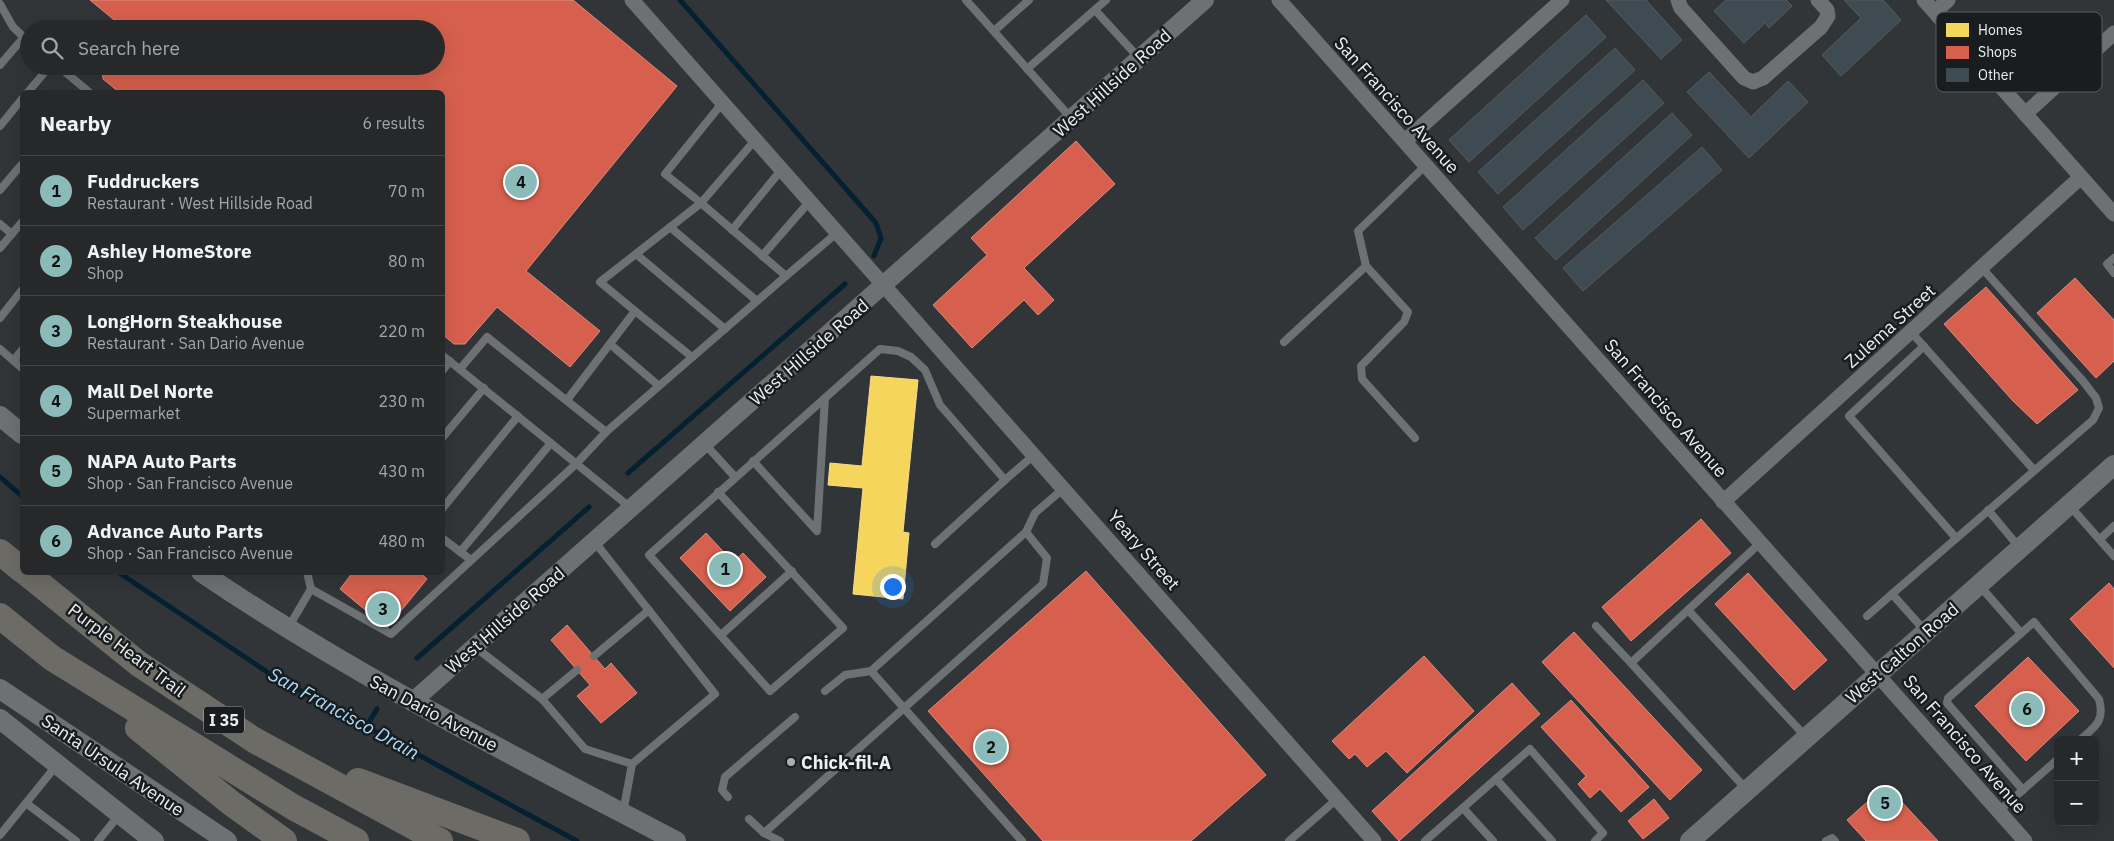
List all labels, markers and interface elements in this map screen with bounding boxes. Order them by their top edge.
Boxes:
legend [1936,12,2102,92]
search box [20,20,445,75]
text: Homes [1978,21,2023,39]
street label: West Hillside Road [1048,24,1176,142]
street label: San Francisco Avenue [1329,32,1465,178]
icon: search [38,34,66,62]
text: Search here [78,36,180,60]
text: Shops [1978,43,2017,61]
text: Other [1978,66,2014,84]
text: Nearby [40,109,111,137]
text: 6 results [362,113,425,133]
pin: 4 [505,163,537,201]
text: Fuddruckers [87,169,199,193]
text: 1 [51,181,61,201]
text: 70 m [388,181,425,201]
text: Restaurant · West Hillside Road [87,193,313,213]
text: Ashley HomeStore [87,239,252,263]
text: 2 [51,251,61,271]
text: 80 m [388,251,425,271]
text: Shop [87,263,124,283]
street label: Zulema Street [1840,279,1940,373]
street label: West Hillside Road [744,294,874,410]
text: LongHorn Steakhouse [87,309,282,333]
text: 3 [51,321,61,341]
text: 220 m [378,321,425,341]
text: Restaurant · San Dario Avenue [87,333,305,353]
street label: San Francisco Avenue [1599,334,1733,482]
text: Mall Del Norte [87,379,213,403]
text: 4 [51,391,61,411]
text: 230 m [378,391,425,411]
text: Supermarket [87,403,180,423]
text: NAPA Auto Parts [87,449,237,473]
text: 5 [51,461,61,481]
text: 430 m [378,461,425,481]
text: Shop · San Francisco Avenue [87,473,293,493]
street label: Yeary Street [1103,505,1185,595]
text: Advance Auto Parts [87,519,263,543]
text: 6 [51,531,61,551]
text: 480 m [378,531,425,551]
text: Shop · San Francisco Avenue [87,543,293,563]
pin: 1 [709,550,741,588]
street label: West Hillside Road [440,562,570,678]
your location [880,574,906,600]
pin: 3 [367,590,399,628]
street label: Purple Heart Trail [63,598,191,702]
street label: West Calton Road [1841,598,1963,708]
water label: San Francisco Drain [264,662,424,764]
street label: San Dario Avenue [366,670,502,756]
street label: San Francisco Avenue [1898,670,2032,818]
pin: 6 [2011,690,2043,728]
road number: I 35 [204,706,244,734]
street label: Santa Ursula Avenue [37,709,189,821]
pin: 2 [975,728,1007,766]
map controls [2054,736,2099,826]
button: + [2054,736,2099,781]
place label: Chick-fil-A [801,751,891,774]
marker: Chick-fil-A [785,756,797,768]
button: − [2054,781,2099,826]
pin: 5 [1869,784,1901,822]

